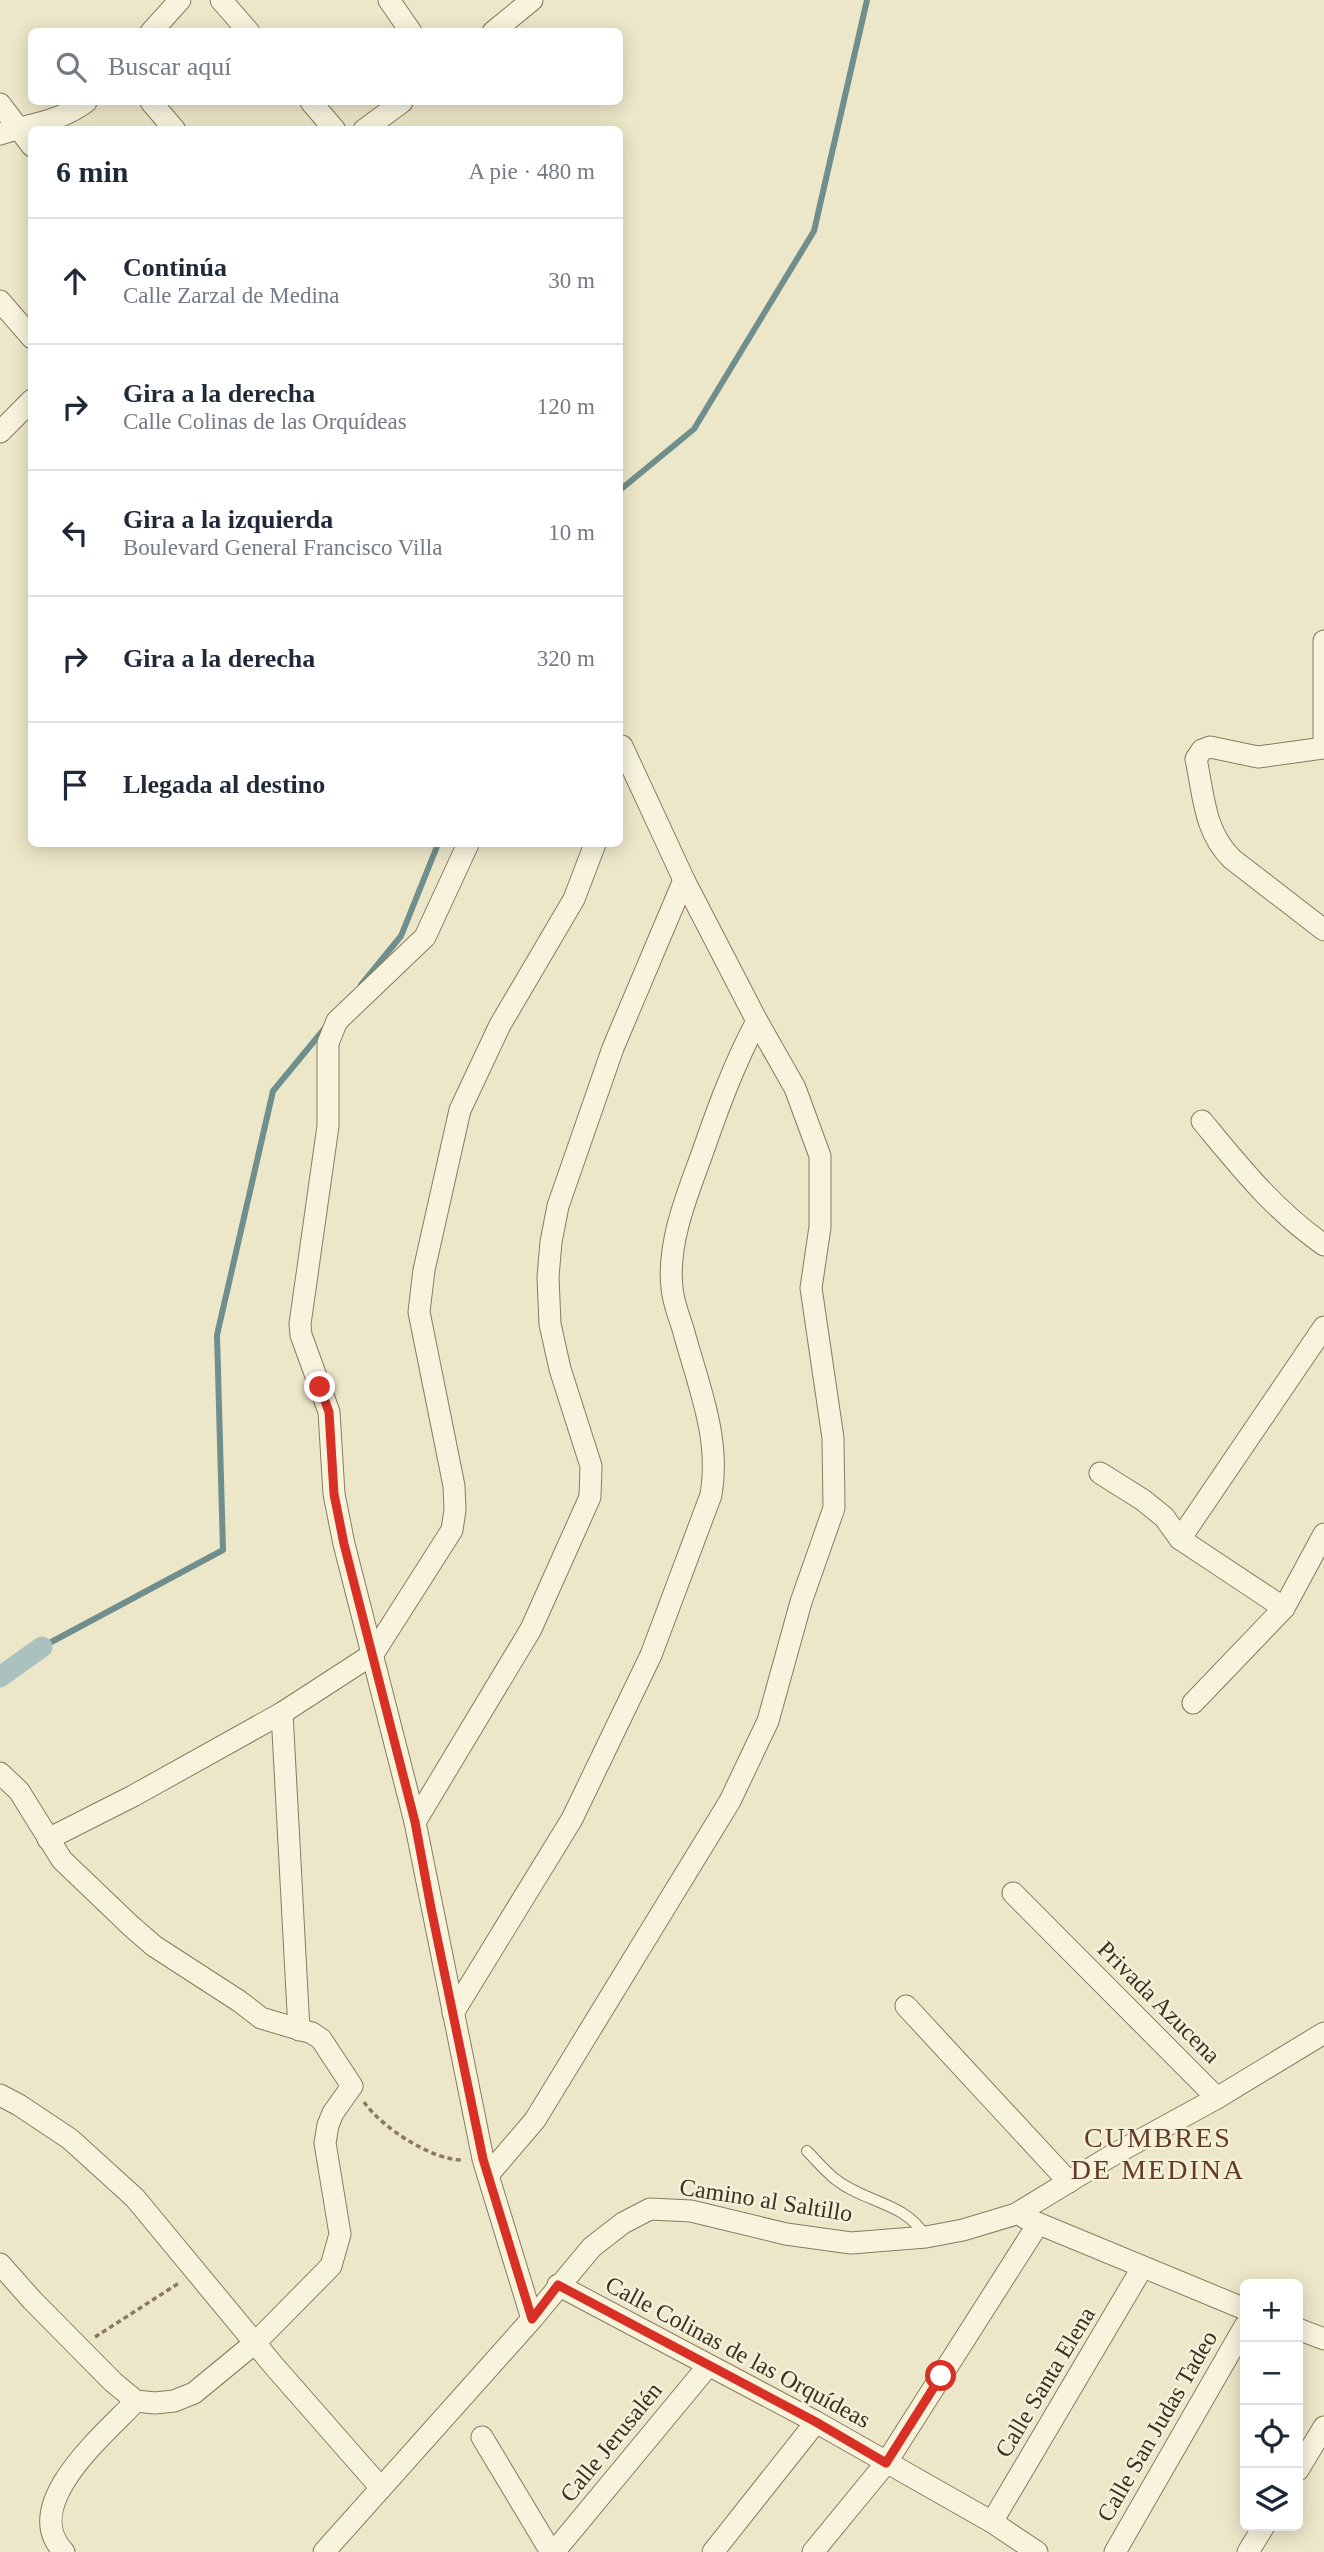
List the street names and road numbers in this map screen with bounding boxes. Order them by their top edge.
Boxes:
street label: Privada Azucena [1093,1936,1226,2069]
street label: Camino al Saltillo [678,2173,854,2227]
street label: Calle Colinas de las Orquídeas [601,2271,875,2433]
street label: Calle Santa Elena [990,2302,1100,2462]
street label: Calle San Judas Tadeo [1092,2326,1222,2526]
street label: Calle Jerusalén [555,2377,667,2507]

